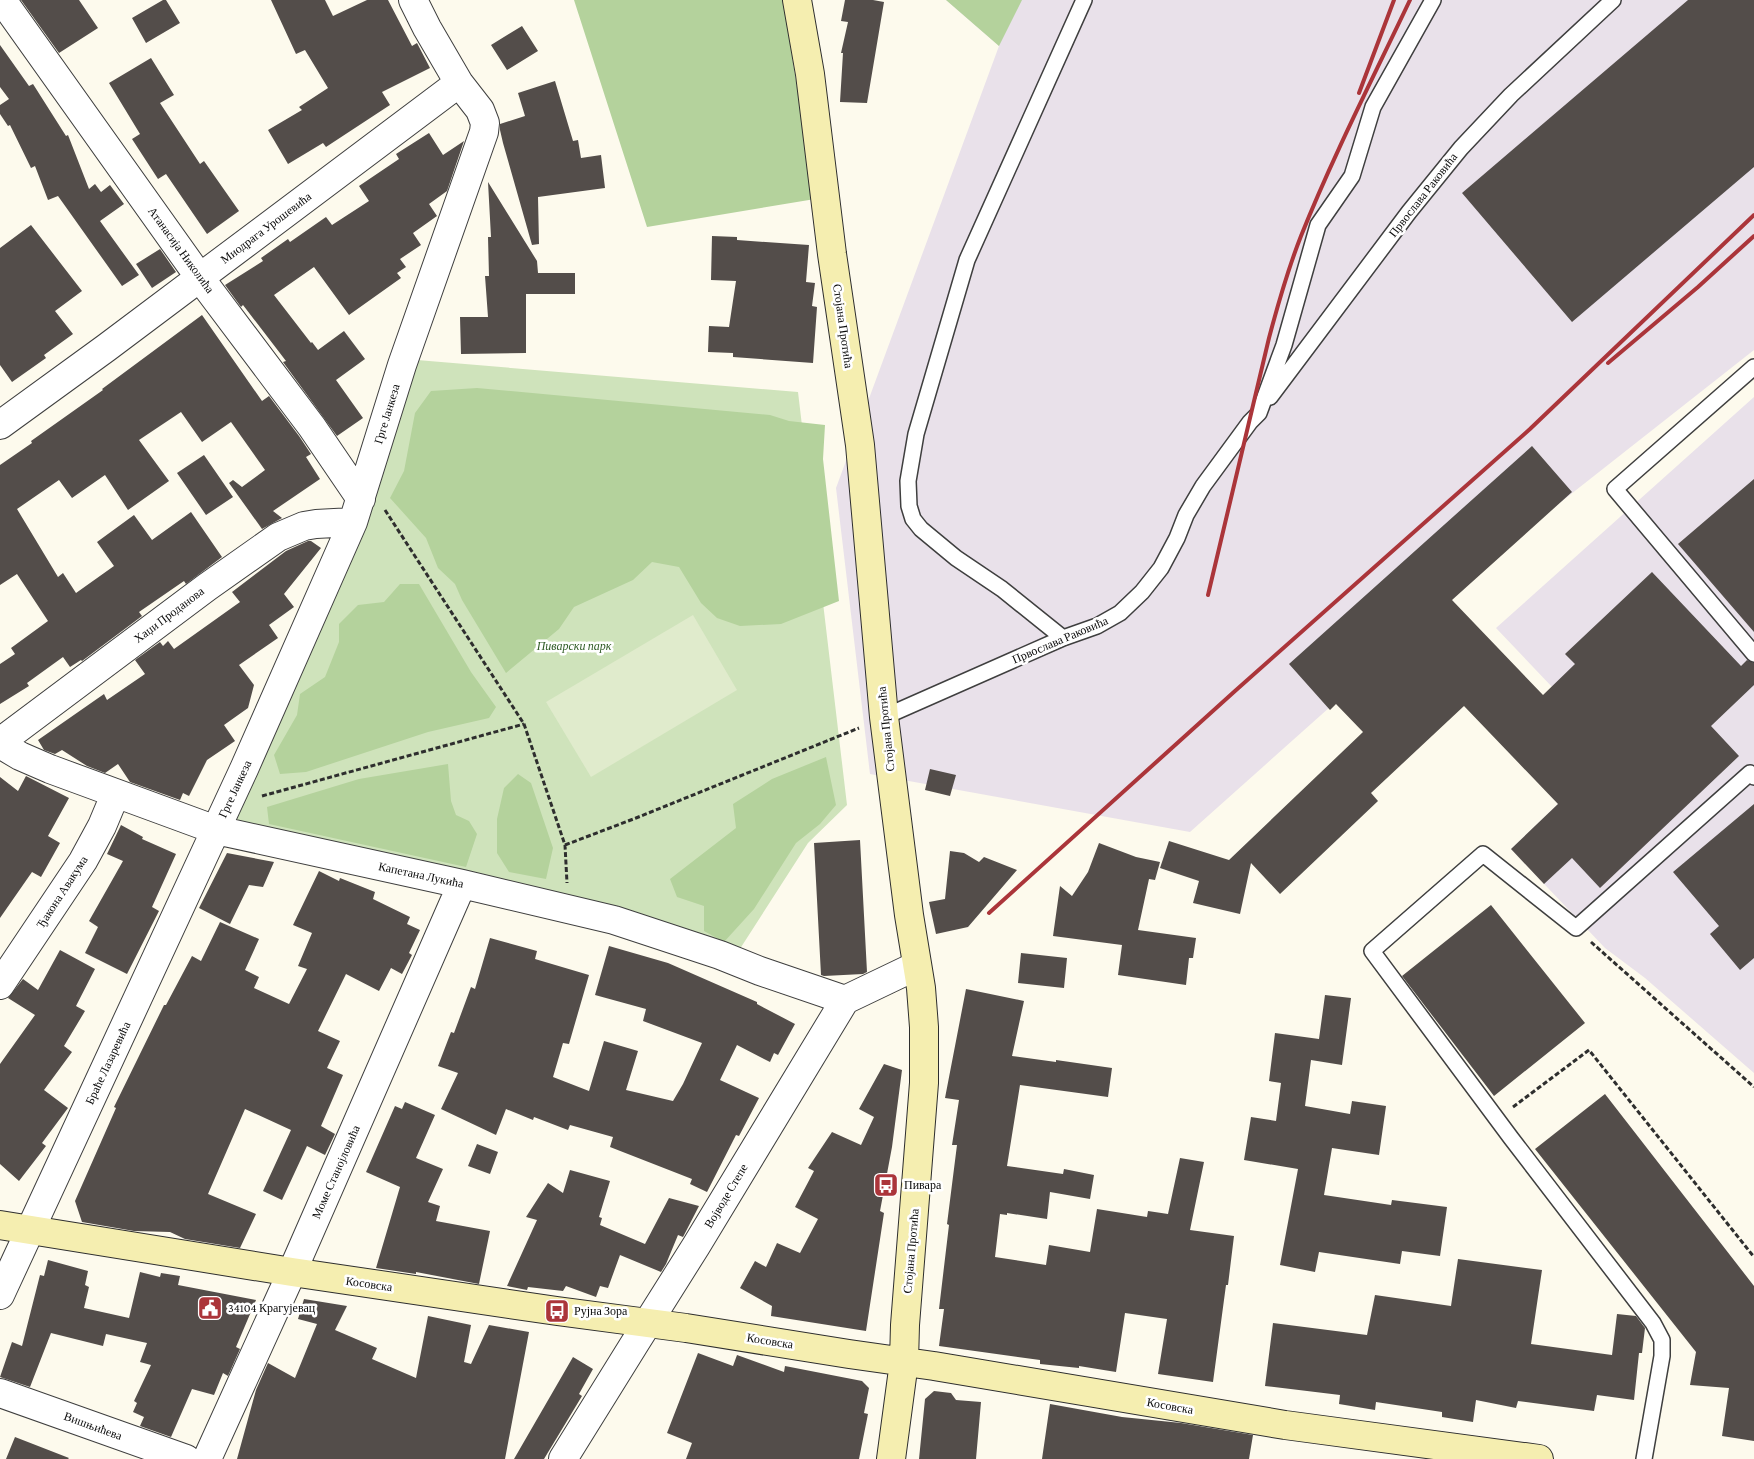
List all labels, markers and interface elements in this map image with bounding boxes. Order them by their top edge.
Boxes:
street label: Првослава Раковића [1386,150,1461,240]
street label: Миодрага Урошевића [218,189,315,267]
street label: Атанасија Николића [145,204,217,296]
street label: Стојана Протића [830,283,856,370]
street label: Грге Јанкеза [371,382,403,446]
street label: Хаџи Проданова [131,584,207,646]
street label: Првослава Раковића [1010,613,1111,667]
park label: Пиварски парк [536,639,612,653]
street label: Стојана Протића [875,685,897,772]
street label: Грге Јанкеза [216,757,255,820]
street label: Ђакона Авакума [33,853,91,931]
street label: Капетана Лукића [377,859,466,891]
street label: Браће Лазаревића [83,1019,134,1107]
street label: Моме Станојловића [309,1122,363,1221]
street label: Војводе Степе [701,1161,751,1231]
bus stop icon: Пивара [873,1172,899,1198]
place label: Пивара [904,1178,942,1192]
street label: Стојана Протића [900,1207,922,1294]
street label: Косовска [345,1274,394,1294]
public building icon: 34104 Крагујевац [197,1295,223,1321]
bus stop icon: Рујна Зора [544,1298,570,1324]
place label: 34104 Крагујевац [228,1301,316,1315]
place label: Рујна Зора [574,1304,628,1318]
street label: Косовска [746,1330,795,1352]
street label: Косовска [1146,1395,1195,1417]
street label: Вишњићева [62,1409,125,1443]

